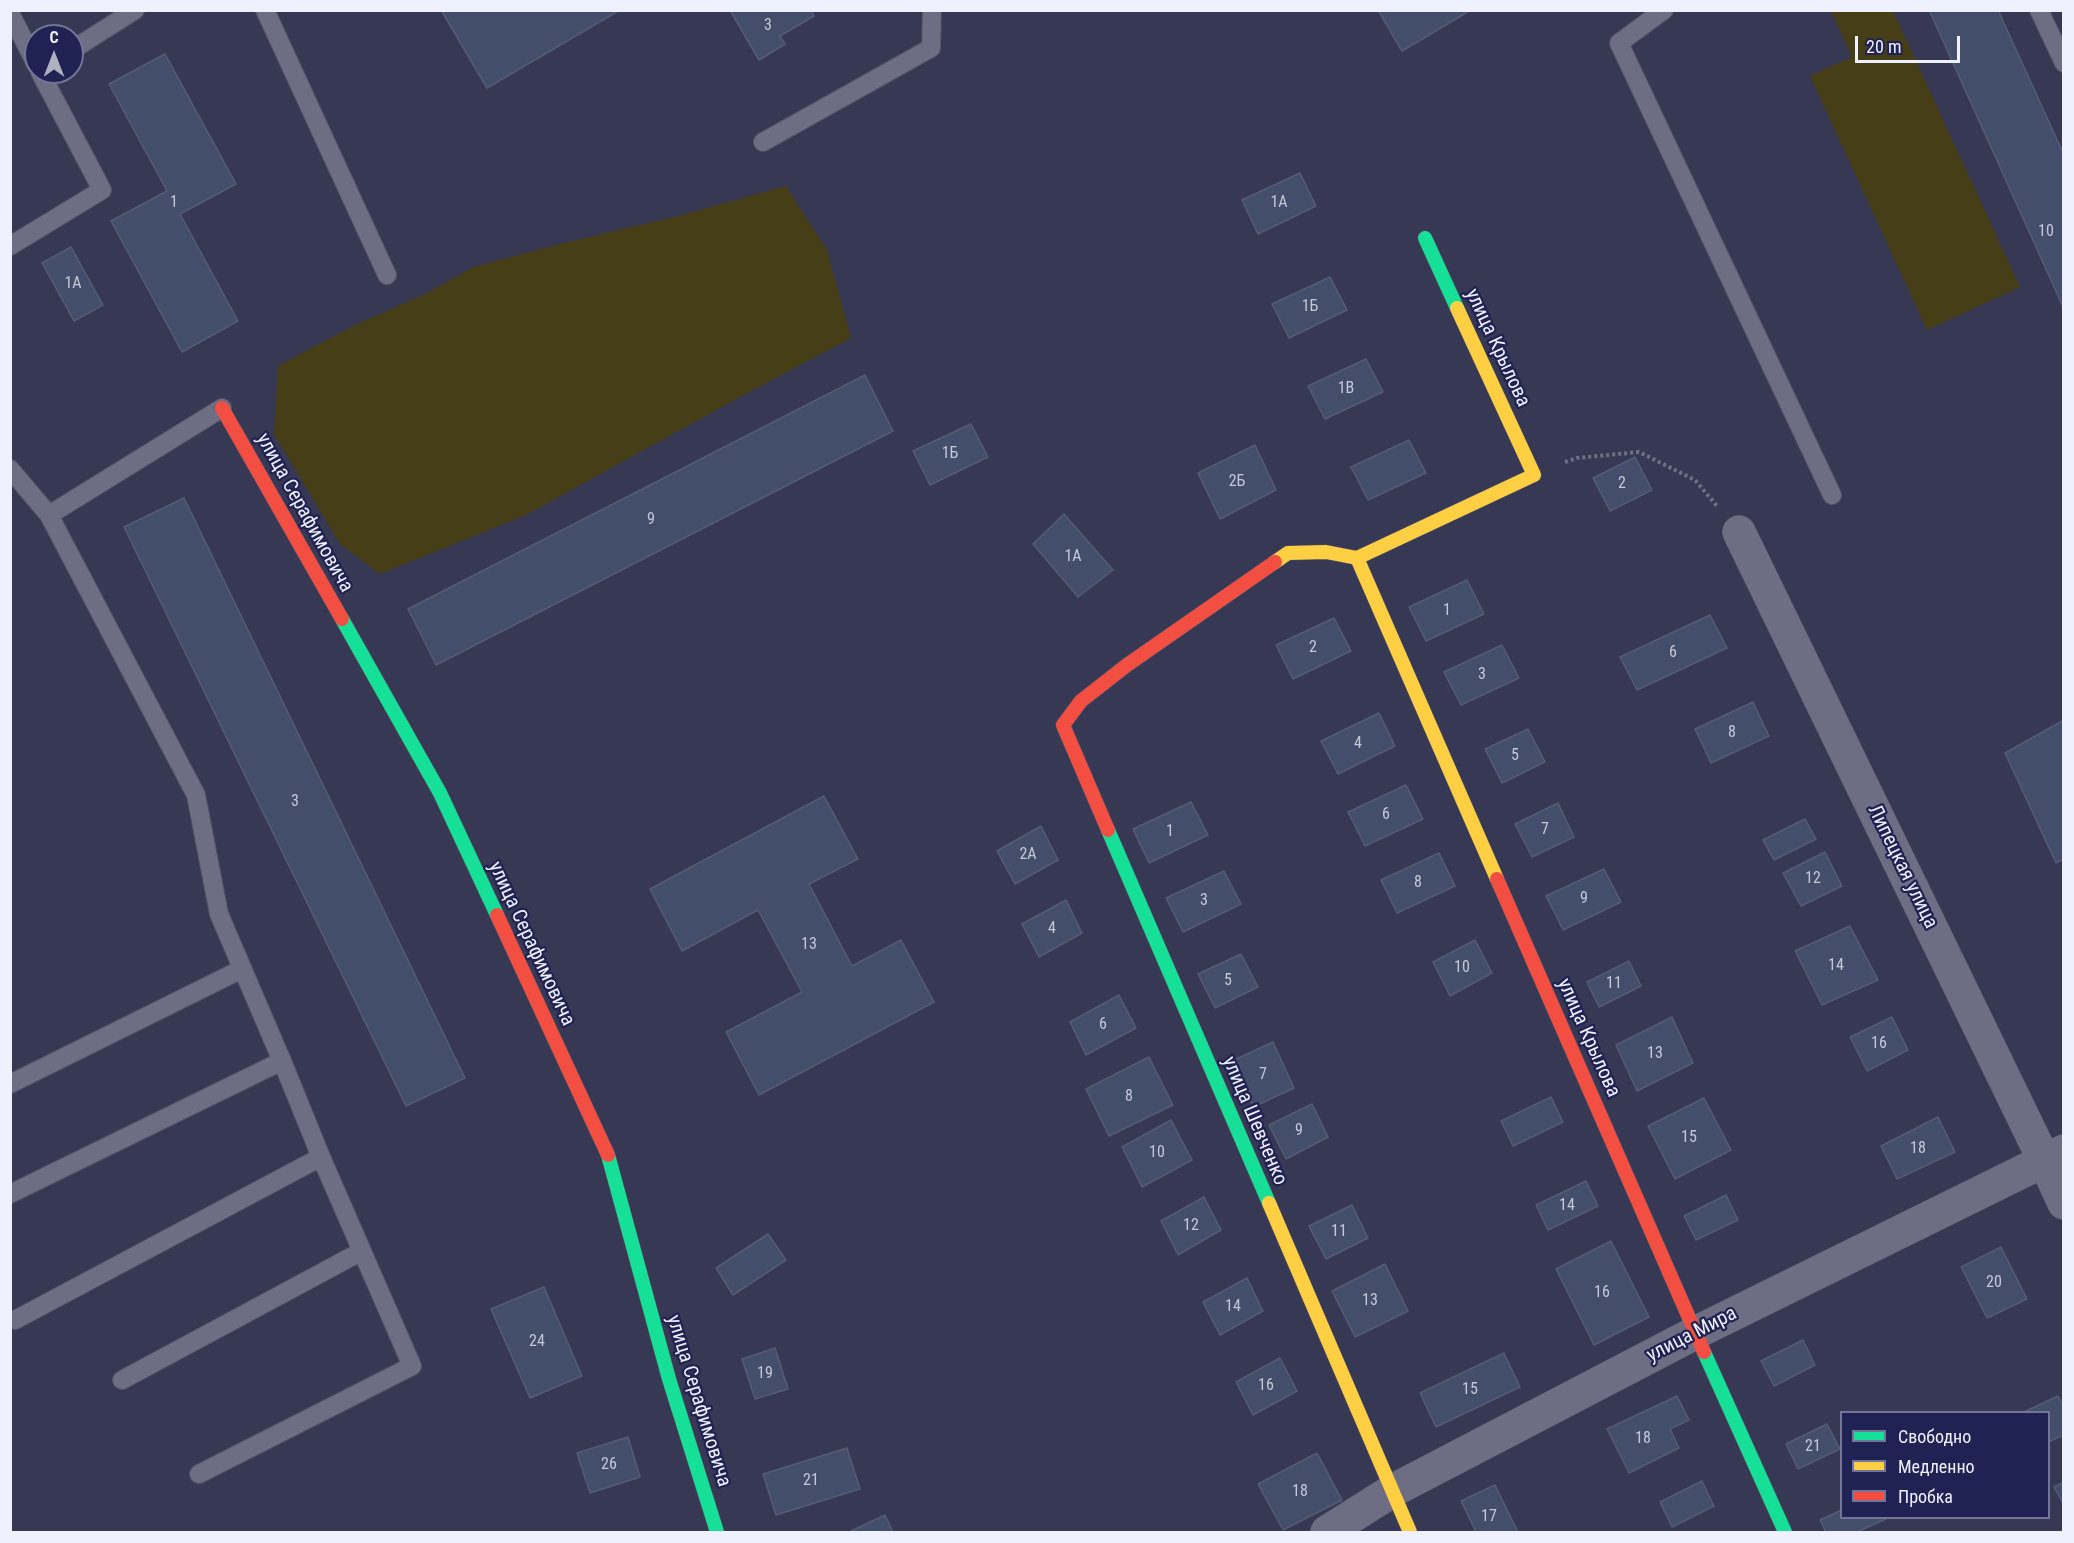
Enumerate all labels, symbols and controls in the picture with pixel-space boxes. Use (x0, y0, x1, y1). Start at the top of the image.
house number: 3 (764, 16, 772, 36)
north arrow (24, 24, 84, 84)
scale bar (1858, 24, 1963, 62)
text: С (49, 28, 59, 47)
text: 20 m (1866, 36, 1901, 57)
house number: 1 (170, 193, 178, 213)
house number: 1А (1270, 193, 1288, 213)
house number: 10 (2038, 222, 2054, 242)
house number: 1А (64, 274, 82, 294)
street label: улица Крылова (1459, 285, 1535, 411)
house number: 1Б (1302, 297, 1318, 317)
house number: 1В (1338, 379, 1354, 399)
street label: улица Серафимовича (250, 429, 358, 597)
house number: 1Б (942, 444, 958, 464)
house number: 2Б (1229, 472, 1245, 492)
house number: 2 (1618, 474, 1626, 494)
house number: 9 (647, 510, 655, 530)
house number: 1А (1064, 547, 1082, 567)
house number: 1 (1443, 601, 1451, 621)
house number: 2 (1309, 638, 1317, 658)
house number: 6 (1669, 643, 1677, 663)
house number: 3 (1478, 665, 1486, 685)
house number: 8 (1728, 723, 1736, 743)
house number: 4 (1354, 734, 1362, 754)
house number: 5 (1511, 746, 1519, 766)
house number: 3 (291, 792, 299, 812)
street label: Липецкая улица (1862, 801, 1942, 933)
house number: 6 (1382, 805, 1390, 825)
house number: 7 (1541, 820, 1549, 840)
house number: 1 (1166, 822, 1174, 842)
house number: 2А (1019, 845, 1037, 865)
street label: улица Серафимовича (482, 858, 580, 1030)
house number: 12 (1805, 869, 1821, 889)
house number: 8 (1414, 873, 1422, 893)
house number: 9 (1580, 889, 1588, 909)
house number: 3 (1200, 891, 1208, 911)
house number: 4 (1048, 919, 1056, 939)
house number: 13 (801, 935, 817, 955)
house number: 14 (1828, 956, 1844, 976)
house number: 10 (1454, 958, 1470, 978)
house number: 5 (1224, 971, 1232, 991)
house number: 11 (1606, 974, 1622, 994)
street label: улица Крылова (1551, 975, 1625, 1101)
house number: 6 (1099, 1015, 1107, 1035)
house number: 16 (1871, 1034, 1887, 1054)
house number: 13 (1647, 1044, 1663, 1064)
street label: улица Шевченко (1216, 1053, 1292, 1189)
house number: 7 (1259, 1065, 1267, 1085)
house number: 8 (1125, 1087, 1133, 1107)
house number: 9 (1295, 1121, 1303, 1141)
house number: 15 (1681, 1128, 1697, 1148)
house number: 18 (1910, 1139, 1926, 1159)
house number: 10 (1149, 1143, 1165, 1163)
house number: 14 (1559, 1196, 1575, 1216)
house number: 12 (1183, 1216, 1199, 1236)
house number: 11 (1331, 1222, 1347, 1242)
house number: 20 (1986, 1273, 2002, 1293)
house number: 16 (1594, 1283, 1610, 1303)
house number: 13 (1362, 1291, 1378, 1311)
house number: 14 (1225, 1297, 1241, 1317)
street label: улица Мира (1643, 1302, 1741, 1368)
street label: улица Серафимовича (660, 1312, 736, 1490)
house number: 24 (529, 1332, 545, 1352)
house number: 19 (757, 1364, 773, 1384)
house number: 16 (1258, 1376, 1274, 1396)
house number: 15 (1462, 1380, 1478, 1400)
legend (1840, 1411, 2050, 1519)
text: Свободно (1898, 1426, 1971, 1447)
house number: 18 (1635, 1429, 1651, 1449)
house number: 21 (1805, 1437, 1821, 1457)
house number: 26 (601, 1455, 617, 1475)
text: Медленно (1898, 1456, 1975, 1477)
house number: 21 (803, 1471, 819, 1491)
house number: 18 (1292, 1482, 1308, 1502)
text: Пробка (1898, 1486, 1953, 1507)
house number: 17 (1481, 1507, 1497, 1527)

